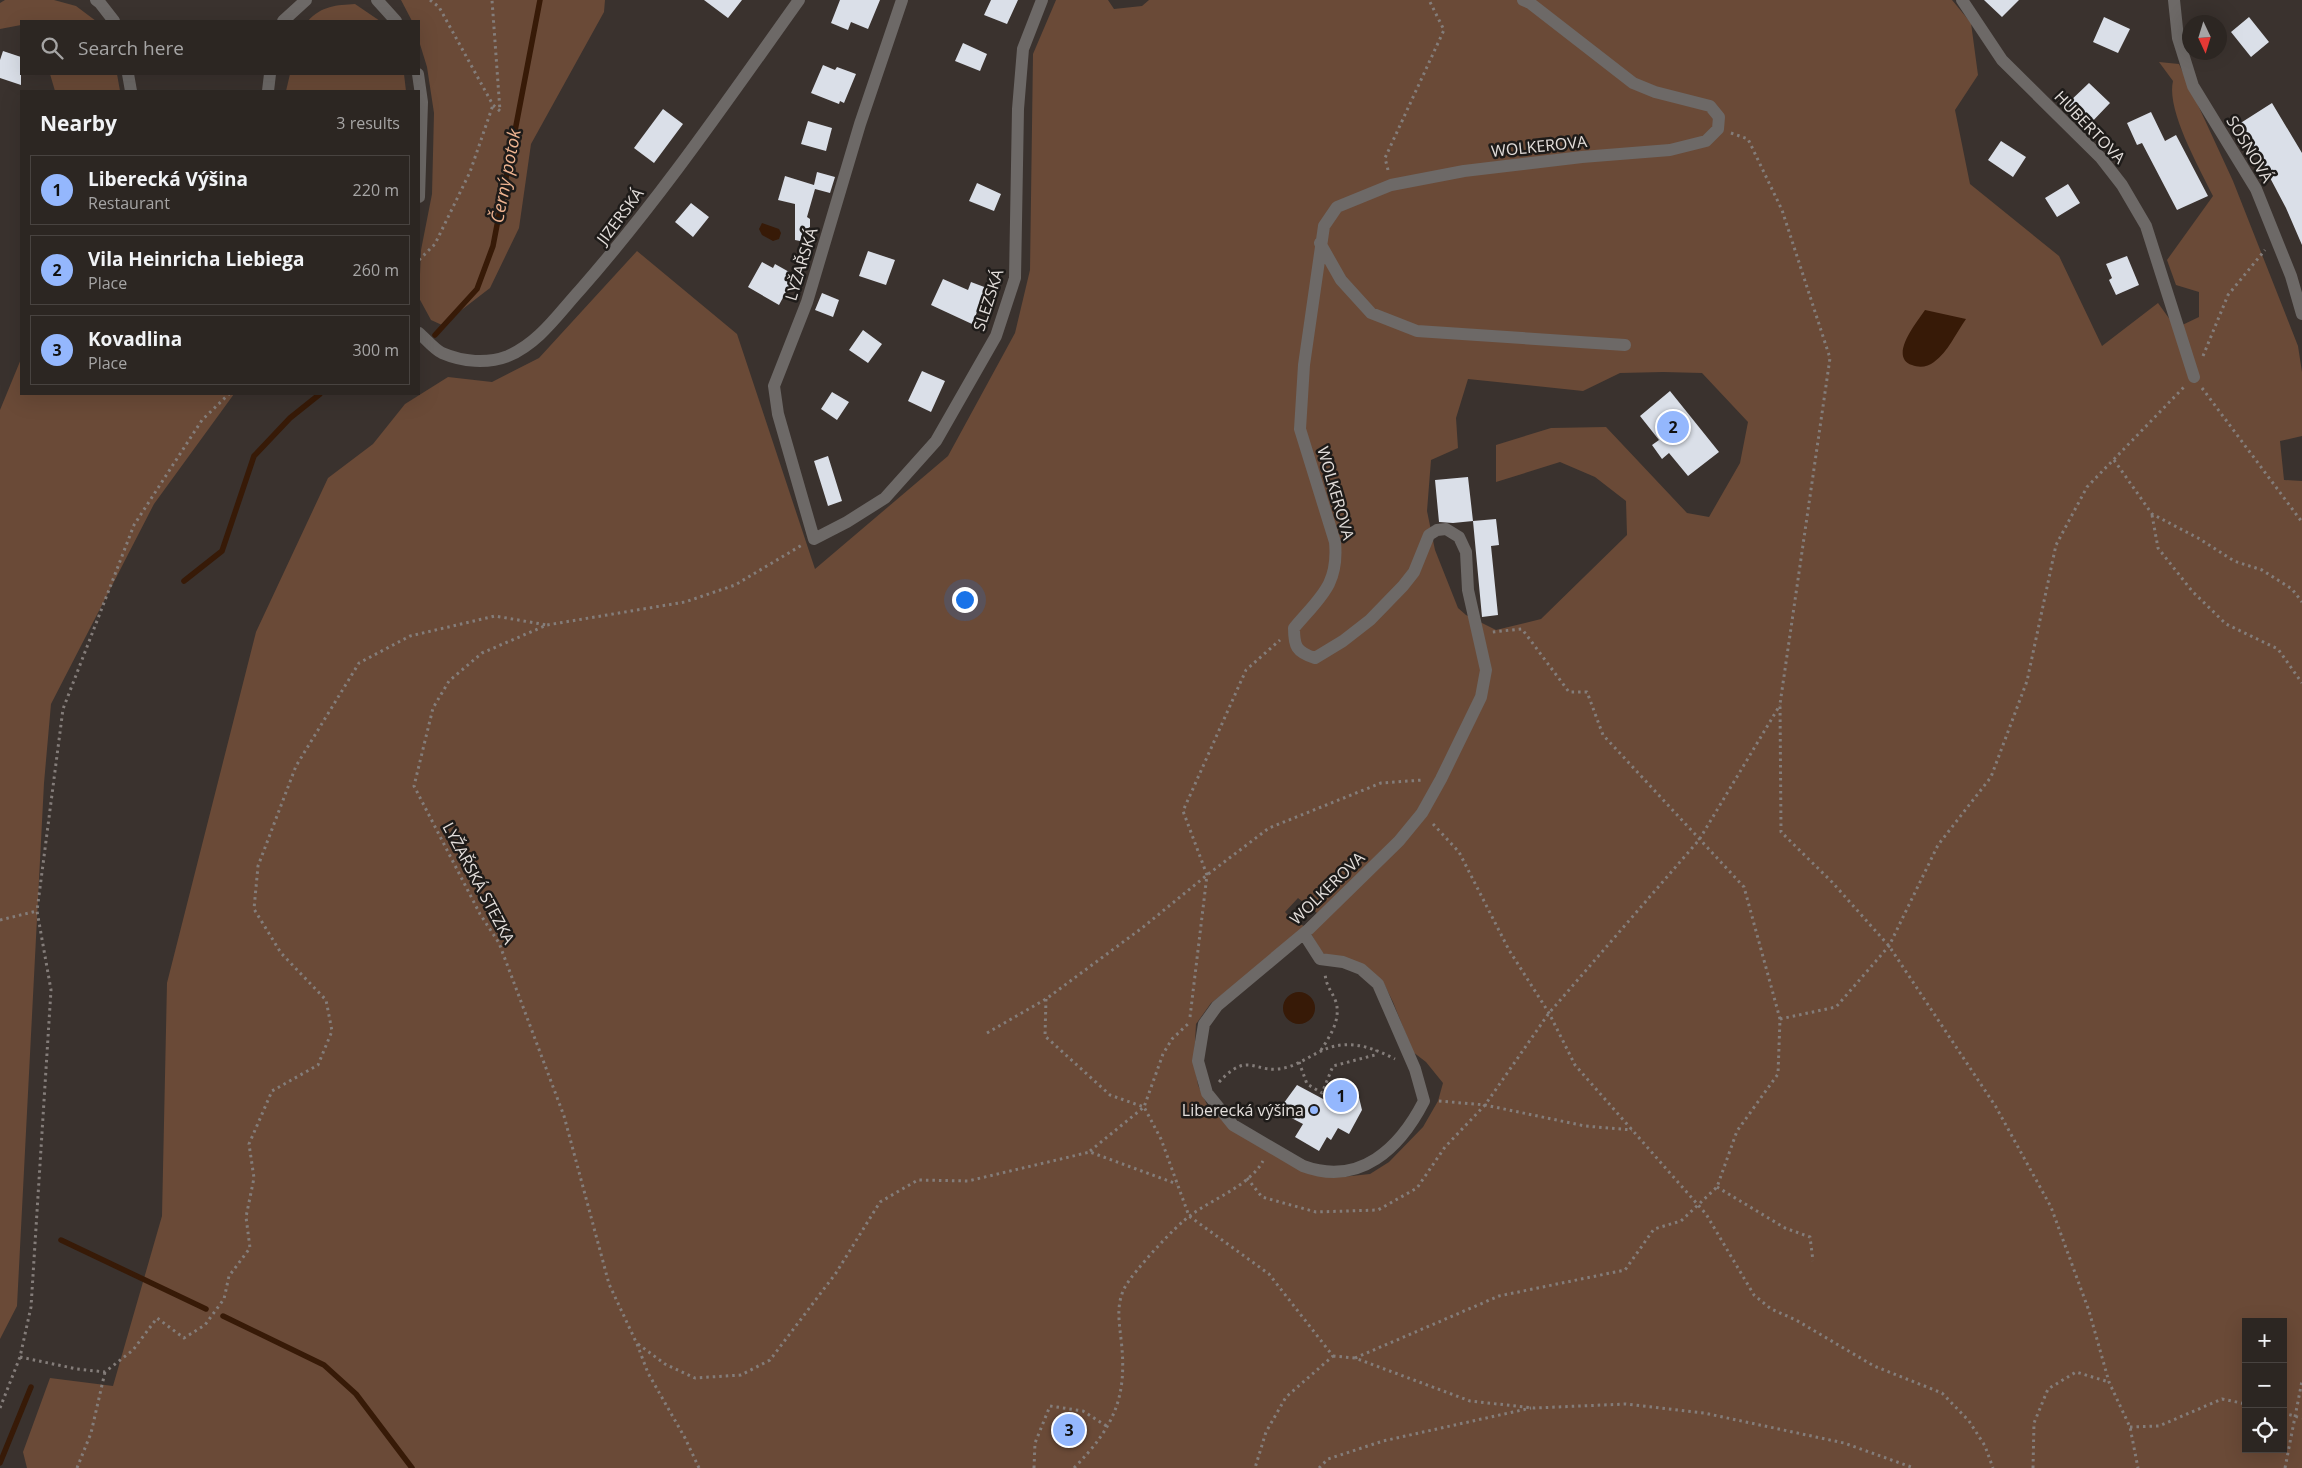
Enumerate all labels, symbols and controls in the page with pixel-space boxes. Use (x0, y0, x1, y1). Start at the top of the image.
north arrow (2182, 15, 2227, 60)
search box (20, 20, 420, 75)
icon: search (38, 34, 66, 62)
text: Search here (78, 35, 184, 61)
street label: HUBERTOVA (2050, 86, 2131, 169)
text: Nearby (40, 109, 117, 137)
text: 3 results (336, 112, 400, 134)
street label: SOSNOVÁ (2221, 112, 2279, 187)
water label: Černý potok (484, 126, 526, 225)
street label: WOLKEROVA (1490, 130, 1589, 162)
text: Liberecká Výšina (88, 166, 248, 192)
text: 1 (52, 179, 62, 201)
text: 220 m (353, 179, 399, 201)
street label: JIZERSKÁ (590, 183, 649, 250)
text: Restaurant (88, 192, 170, 214)
street label: LYŽAŘSKÁ (779, 224, 823, 303)
text: Vila Heinricha Liebiega (88, 246, 305, 272)
text: 2 (52, 259, 62, 281)
text: 260 m (353, 259, 399, 281)
street label: SLEZSKÁ (968, 265, 1009, 334)
text: Place (88, 272, 127, 294)
text: Kovadlina (88, 326, 182, 352)
text: 3 (52, 339, 62, 361)
text: 300 m (353, 339, 399, 361)
text: Place (88, 352, 127, 374)
pin: 2 (1657, 408, 1689, 446)
street label: WOLKEROVA (1312, 444, 1360, 543)
your location (952, 587, 978, 613)
street label: LYŽAŘSKÁ STEZKA (438, 818, 521, 948)
street label: WOLKEROVA (1285, 846, 1370, 929)
pin: 1 (1325, 1077, 1357, 1115)
place label: Liberecká výšina (1182, 1099, 1304, 1121)
marker: Liberecká výšina (1308, 1104, 1320, 1116)
map controls (2242, 1318, 2287, 1453)
button: + (2242, 1318, 2287, 1363)
button: − (2242, 1363, 2287, 1408)
button: locate (2242, 1408, 2287, 1453)
pin: 3 (1053, 1411, 1085, 1449)

